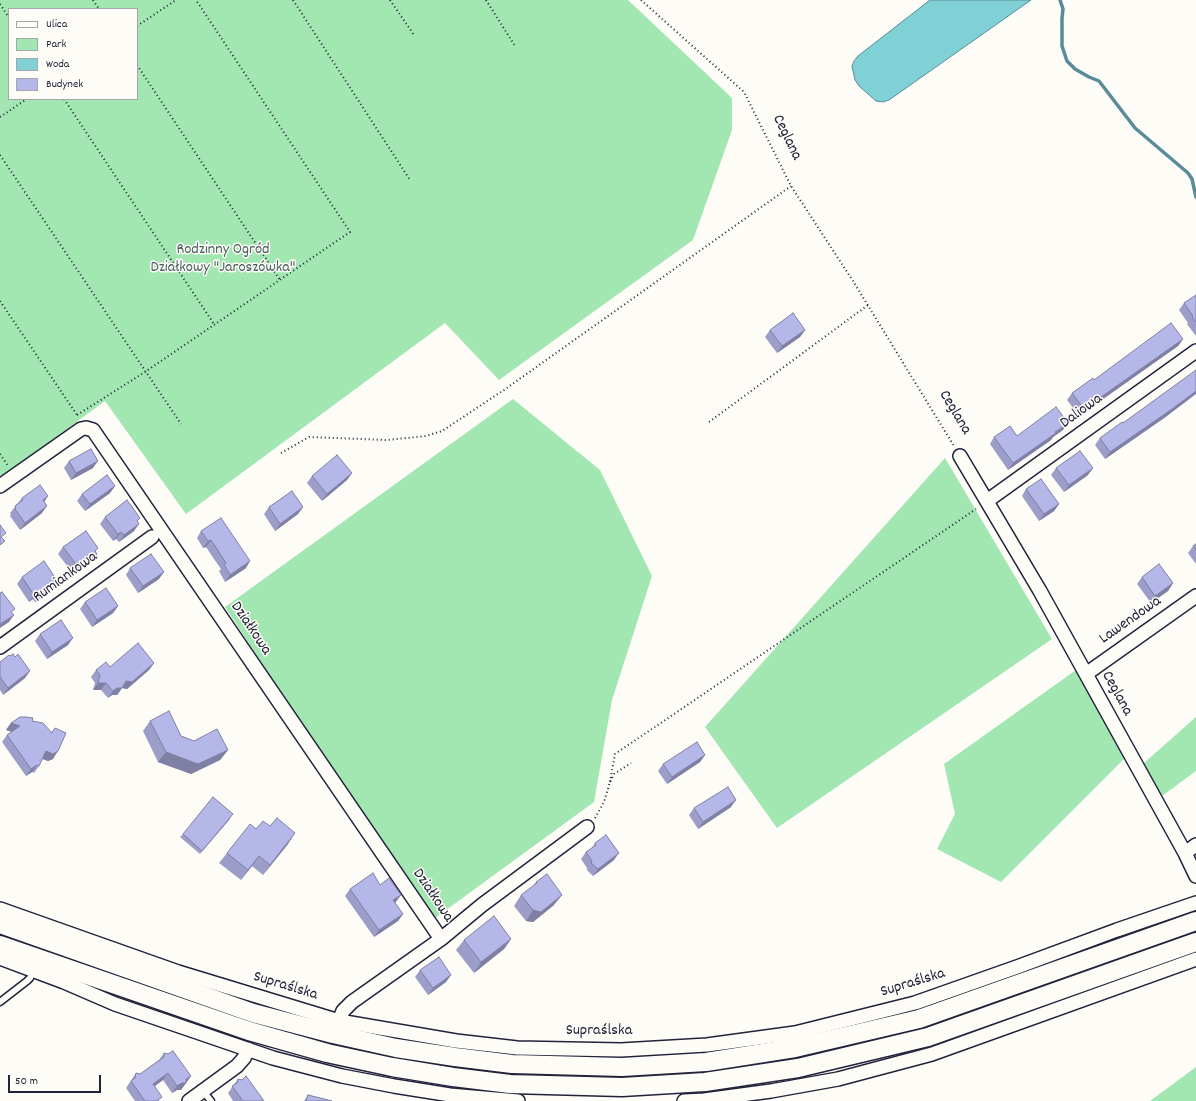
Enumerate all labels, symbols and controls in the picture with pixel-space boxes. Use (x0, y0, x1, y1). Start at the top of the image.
legend (8, 8, 138, 100)
text: Ulica (46, 16, 67, 33)
text: Park (46, 36, 66, 53)
text: Woda (46, 56, 69, 73)
text: Budynek (46, 76, 83, 93)
street label: Ceglana (767, 112, 805, 164)
park label: Rodzinny Ogród Działkowy "Jaroszówka" (150, 241, 296, 279)
street label: Ceglana (933, 387, 975, 439)
street label: Daliowa (1057, 390, 1107, 434)
street label: Rumiankowa (30, 548, 102, 608)
street label: Lawendowa (1096, 593, 1166, 649)
street label: Działkowa (225, 599, 275, 659)
street label: Ceglana (1096, 668, 1136, 720)
street label: Działkowa (407, 866, 457, 926)
street label: Supraślska (878, 965, 948, 1003)
street label: Supraślska (250, 968, 320, 1006)
street label: Supraślska (566, 1022, 632, 1042)
scale bar (10, 1067, 103, 1093)
text: 50 m (15, 1073, 38, 1090)

